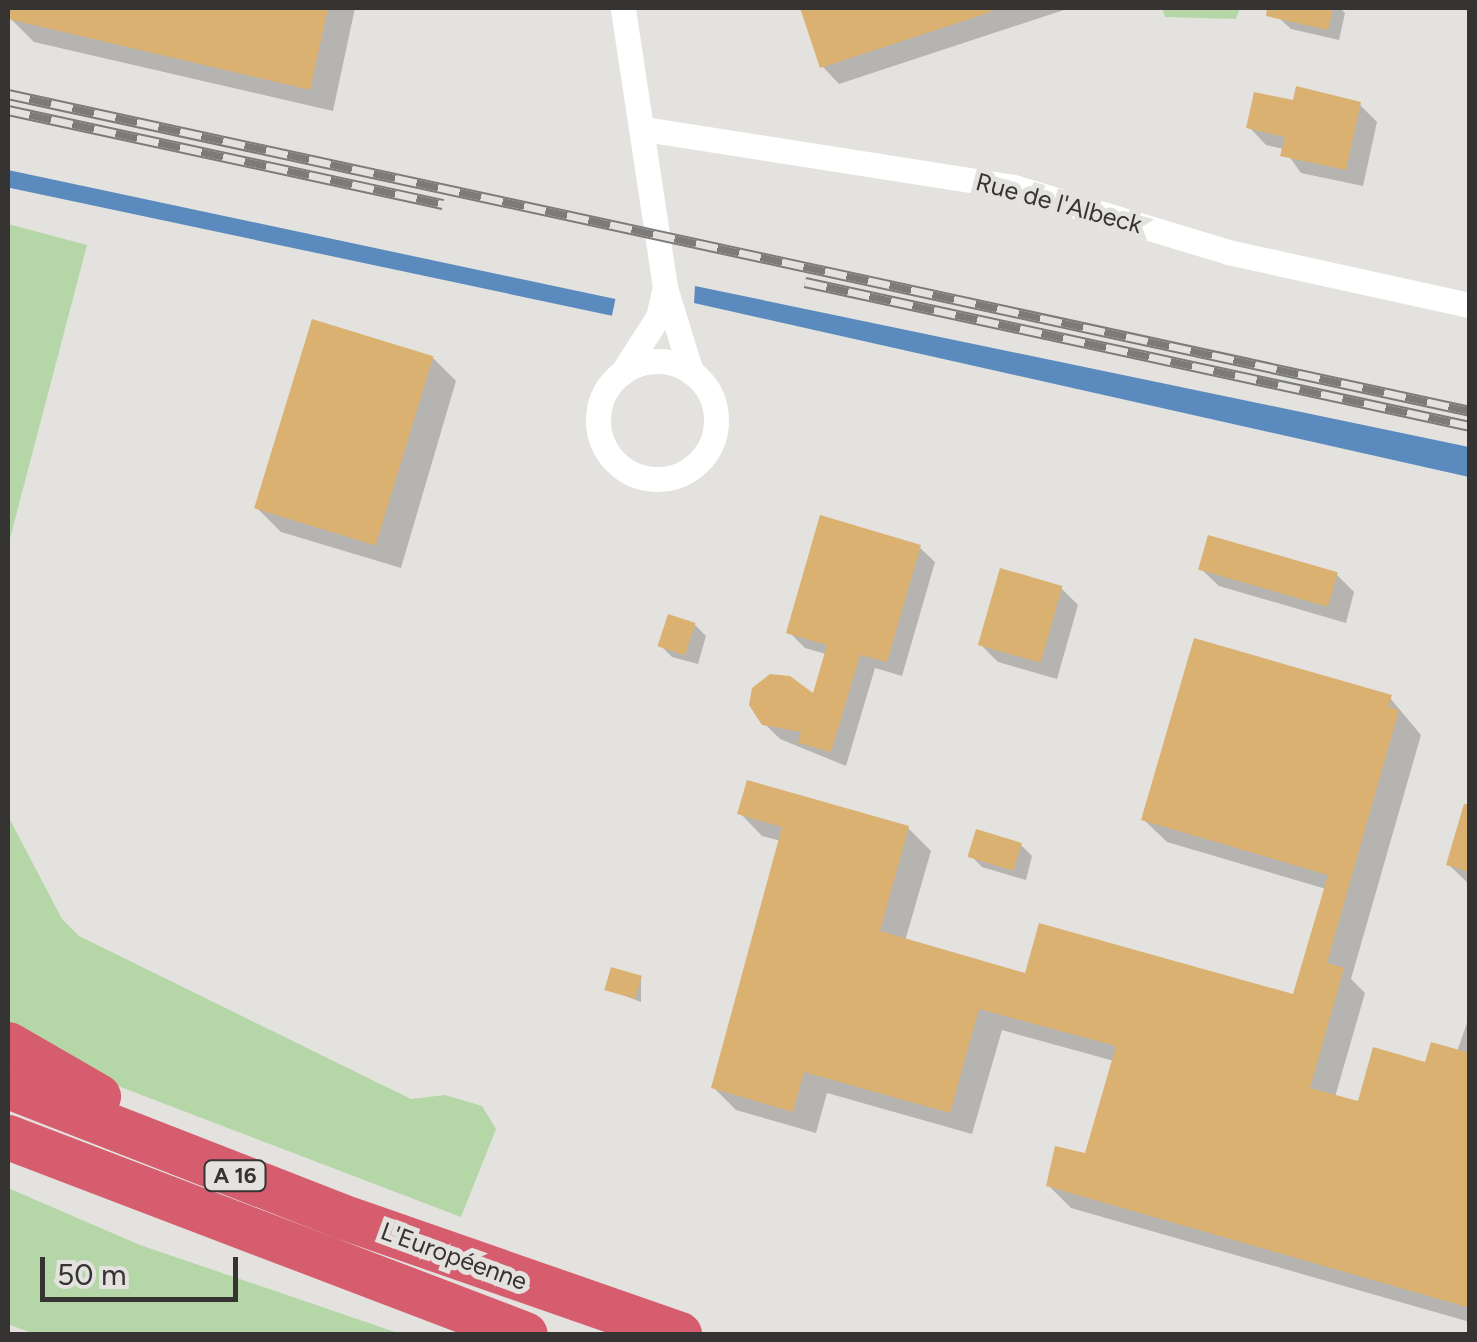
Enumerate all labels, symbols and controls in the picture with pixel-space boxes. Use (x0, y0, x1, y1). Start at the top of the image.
street label: Rue de l'Albeck (973, 166, 1145, 240)
road number: A 16 (202, 1159, 268, 1193)
street label: L'Européenne (377, 1216, 531, 1296)
scale bar (45, 1237, 242, 1299)
text: 50 m (57, 1256, 126, 1293)

